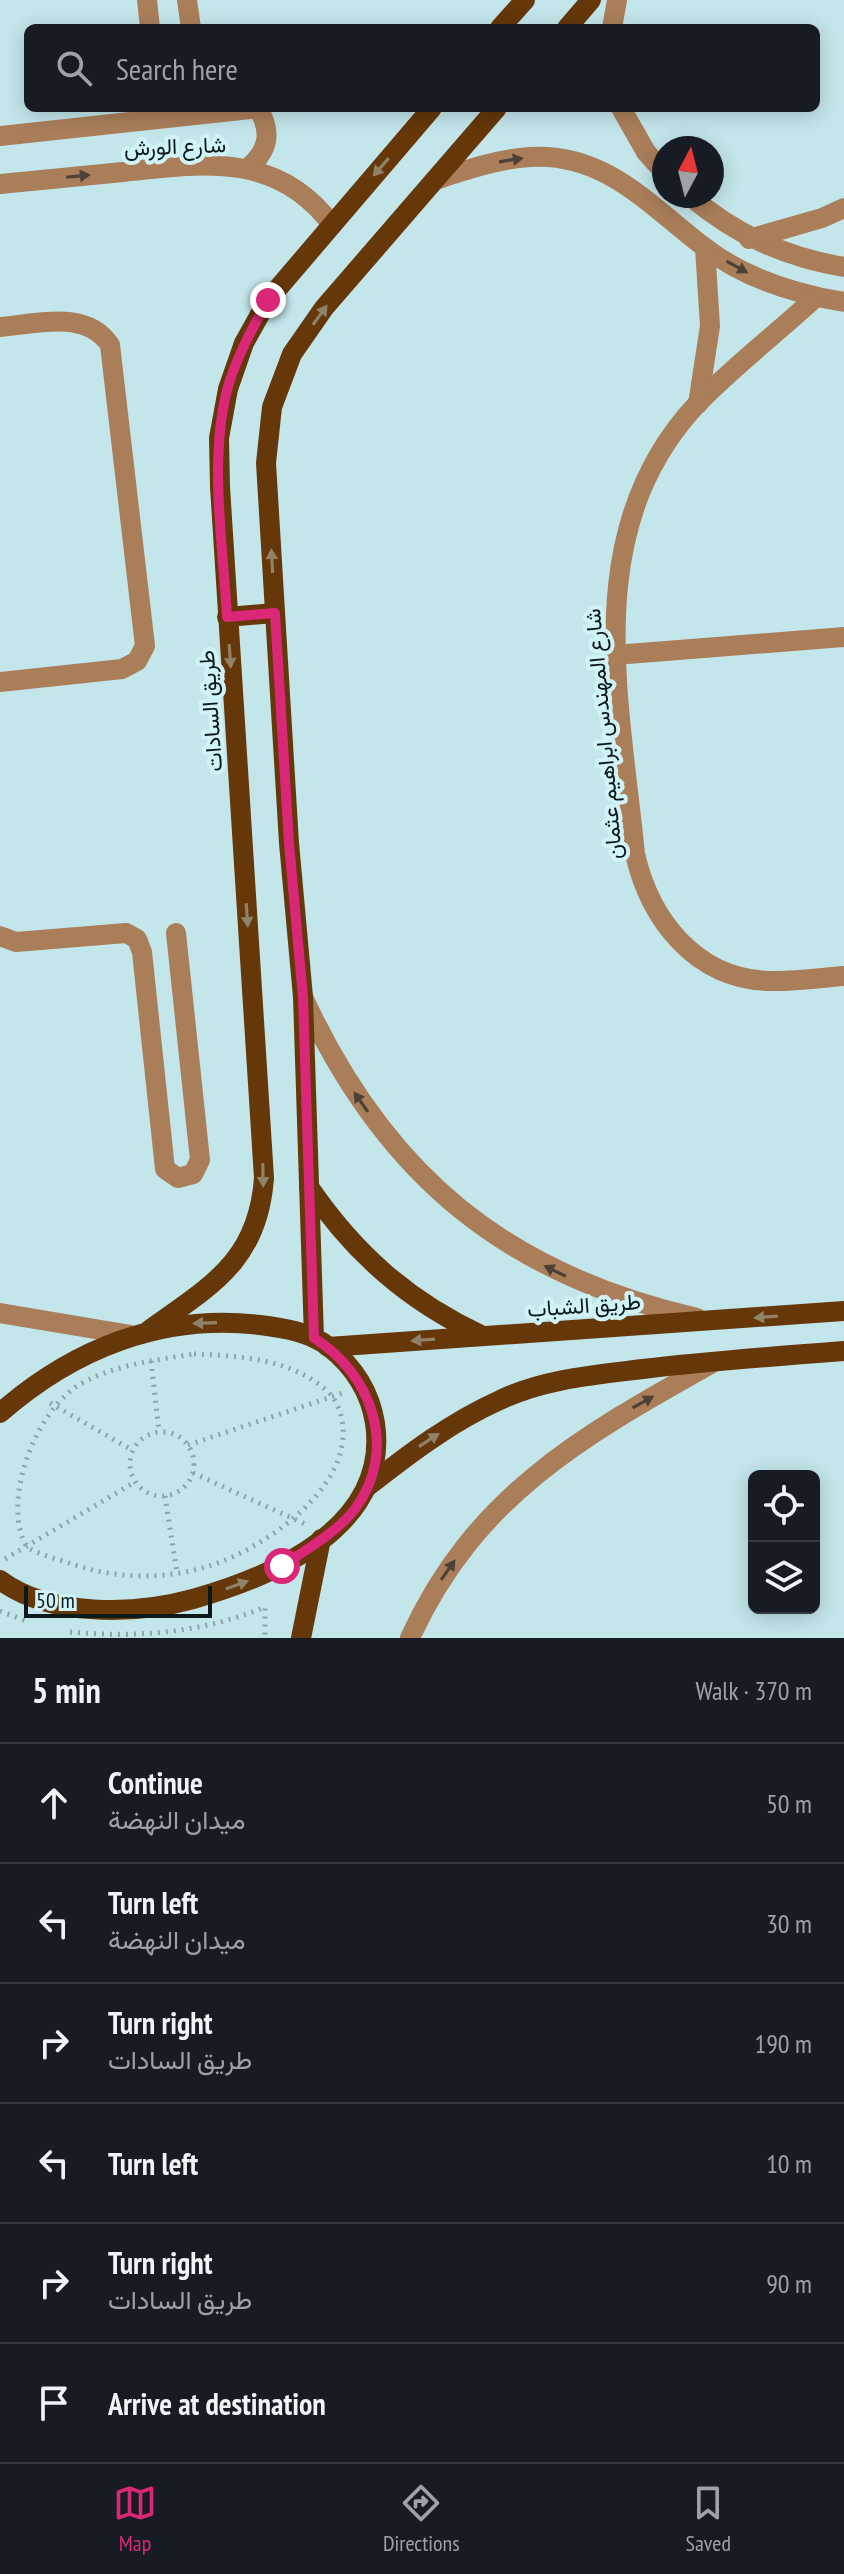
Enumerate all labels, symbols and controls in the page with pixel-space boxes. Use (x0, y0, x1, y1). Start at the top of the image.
search box (24, 24, 820, 112)
icon: search (52, 46, 96, 90)
text: Search here (116, 49, 238, 88)
street label: شارع الورش (124, 130, 226, 163)
north arrow (652, 136, 724, 208)
one-way arrow (499, 153, 524, 166)
one-way arrow (373, 157, 390, 177)
one-way arrow (65, 170, 90, 183)
one-way arrow (726, 259, 748, 273)
route end (250, 282, 286, 318)
one-way arrow (312, 304, 327, 325)
one-way arrow (265, 548, 278, 573)
street label: شارع المهندس ابراهيم عثمان (578, 607, 629, 861)
one-way arrow (224, 644, 237, 669)
street label: طريق السادات (192, 649, 228, 773)
one-way arrow (241, 903, 254, 928)
one-way arrow (354, 1092, 369, 1113)
one-way arrow (257, 1163, 270, 1188)
one-way arrow (543, 1264, 567, 1278)
street label: طريق الشباب (526, 1287, 642, 1323)
one-way arrow (753, 1311, 778, 1324)
one-way arrow (192, 1316, 217, 1329)
one-way arrow (410, 1334, 435, 1347)
one-way arrow (632, 1395, 654, 1409)
one-way arrow (418, 1433, 440, 1448)
map controls (748, 1470, 820, 1614)
button: locate (748, 1470, 820, 1542)
button: layers (748, 1542, 820, 1614)
route start (264, 1548, 300, 1584)
one-way arrow (440, 1559, 455, 1580)
one-way arrow (225, 1578, 249, 1591)
scale bar (24, 1582, 212, 1618)
text: 50 m (36, 1586, 75, 1614)
text: 5 min (32, 1668, 101, 1712)
text: Walk · 370 m (695, 1674, 812, 1707)
text: Continue (108, 1763, 203, 1802)
icon: ahead (32, 1781, 76, 1825)
text: 50 m (766, 1787, 812, 1820)
text: ميدان النهضة (108, 1803, 245, 1836)
text: Turn left (108, 1883, 198, 1922)
icon: left (32, 1901, 76, 1945)
text: 30 m (766, 1907, 812, 1940)
text: ميدان النهضة (108, 1923, 245, 1956)
text: Turn right (108, 2003, 212, 2042)
icon: right (32, 2021, 76, 2065)
text: 190 m (754, 2027, 812, 2060)
text: طريق السادات (108, 2043, 252, 2076)
icon: left (32, 2141, 76, 2185)
text: Turn left (108, 2144, 198, 2183)
text: 10 m (766, 2147, 812, 2180)
text: Turn right (108, 2243, 212, 2282)
icon: right (32, 2261, 76, 2305)
text: 90 m (766, 2267, 812, 2300)
text: طريق السادات (108, 2283, 252, 2316)
icon: arrive (32, 2381, 76, 2425)
text: Arrive at destination (108, 2384, 326, 2423)
tab: Map (113, 2481, 157, 2557)
tab: Directions (383, 2481, 460, 2557)
tab: Saved (686, 2481, 731, 2557)

